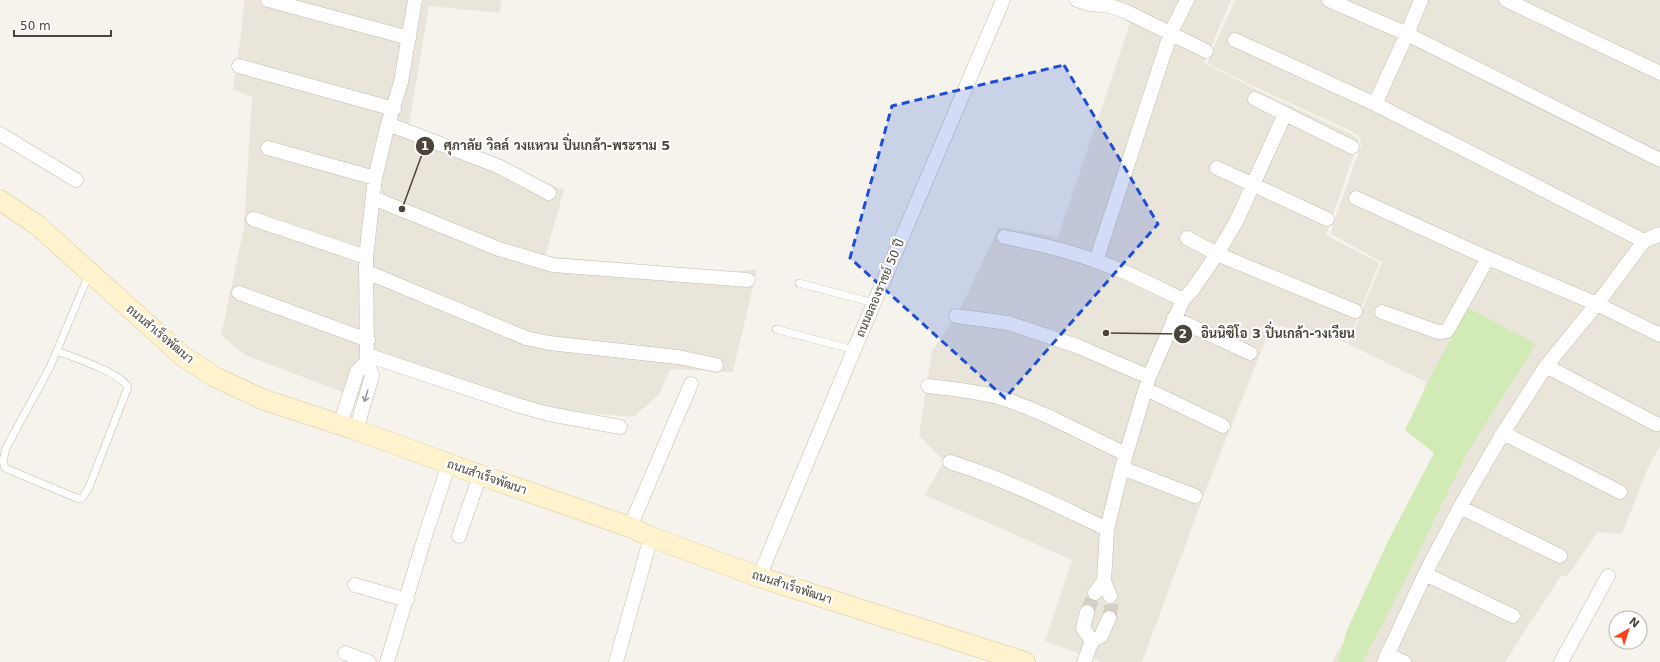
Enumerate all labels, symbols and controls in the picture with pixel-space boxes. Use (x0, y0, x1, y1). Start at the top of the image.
scale bar (14, 12, 111, 38)
text: 50 m (20, 19, 51, 33)
callout: ศุภาลัย วิลล์ วงแหวน ปิ่นเกล้า-พระราม 5 (415, 133, 678, 158)
text: ศุภาลัย วิลล์ วงแหวน ปิ่นเกล้า-พระราม 5 (444, 133, 670, 156)
text: 1 (421, 139, 429, 153)
street label: ถนนฉลองราชย์ 50 ปี (852, 237, 907, 339)
street label: ถนนสำเร็จพัฒนา (124, 300, 198, 366)
callout: อินนิซิโอ 3 ปิ่นเกล้า-วงเวียน (1173, 321, 1363, 346)
text: อินนิซิโอ 3 ปิ่นเกล้า-วงเวียน (1201, 321, 1355, 341)
text: 2 (1179, 327, 1187, 341)
one-way arrow (362, 389, 369, 402)
street label: ถนนสำเร็จพัฒนา (445, 455, 529, 497)
street label: ถนนสำเร็จพัฒนา (750, 566, 834, 607)
north arrow (1608, 610, 1648, 650)
text: N (1626, 615, 1642, 631)

